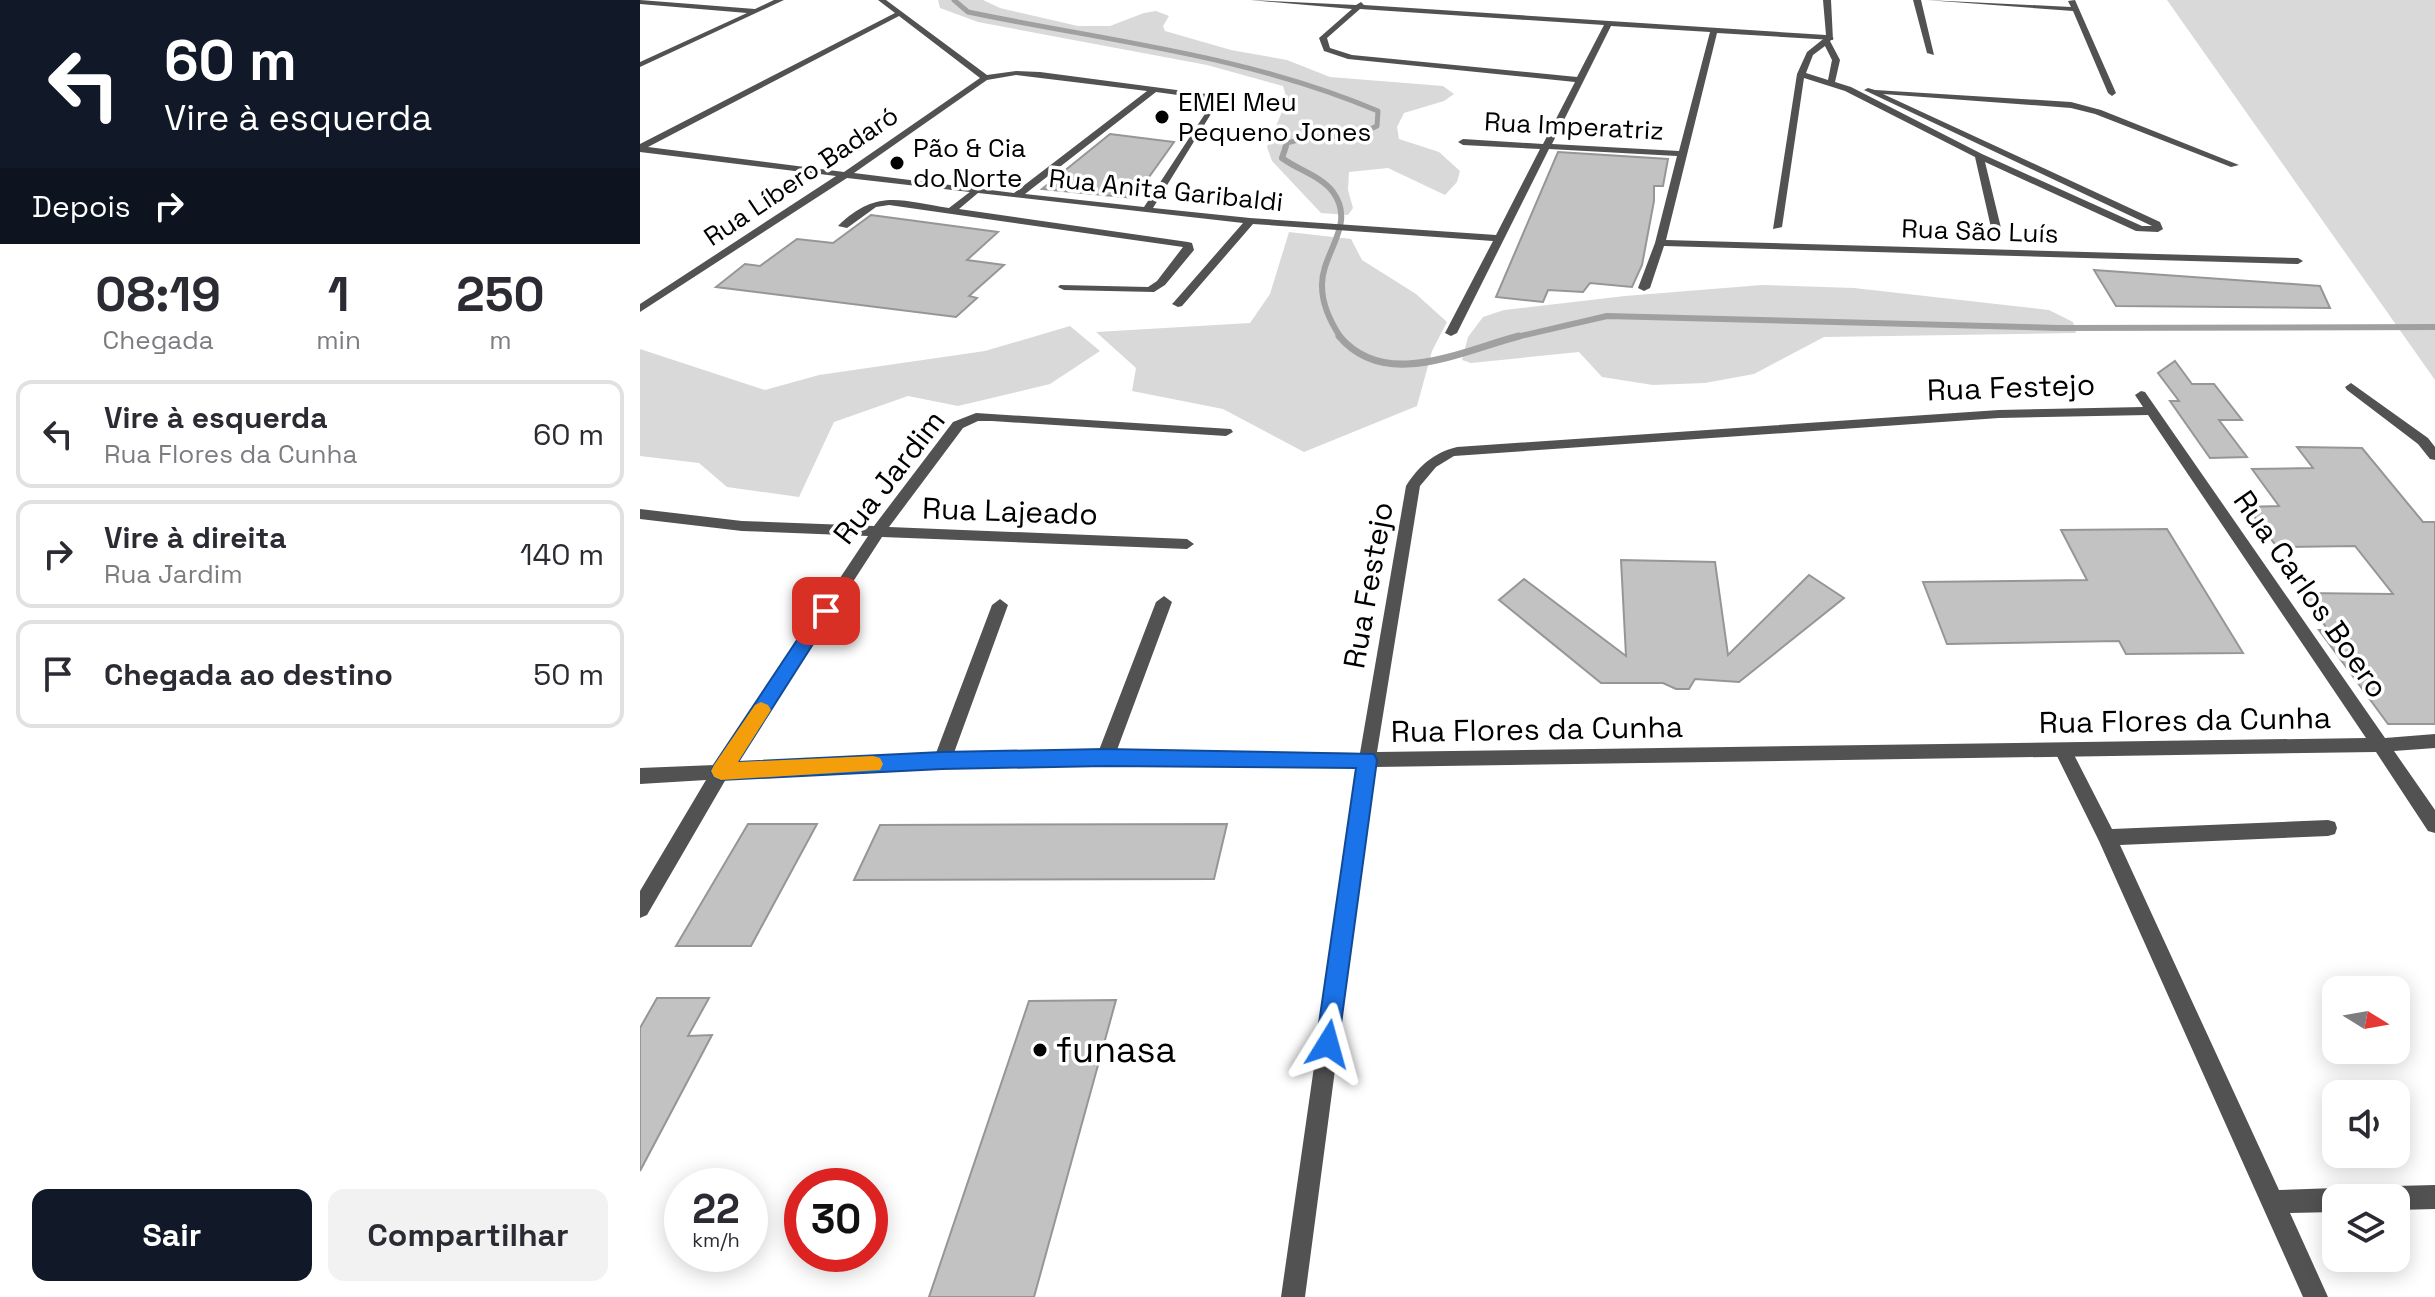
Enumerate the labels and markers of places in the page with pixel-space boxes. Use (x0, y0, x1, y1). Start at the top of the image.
place label: EMEI Meu Pequeno Jones (1178, 85, 1371, 149)
marker: EMEI Meu Pequeno Jones (1153, 108, 1171, 126)
place label: Pão & Cia do Norte (913, 131, 1026, 195)
marker: Pão & Cia do Norte (888, 154, 906, 172)
pin (792, 577, 860, 645)
place label: funasa (1056, 1027, 1176, 1073)
marker: funasa (1031, 1041, 1049, 1059)

